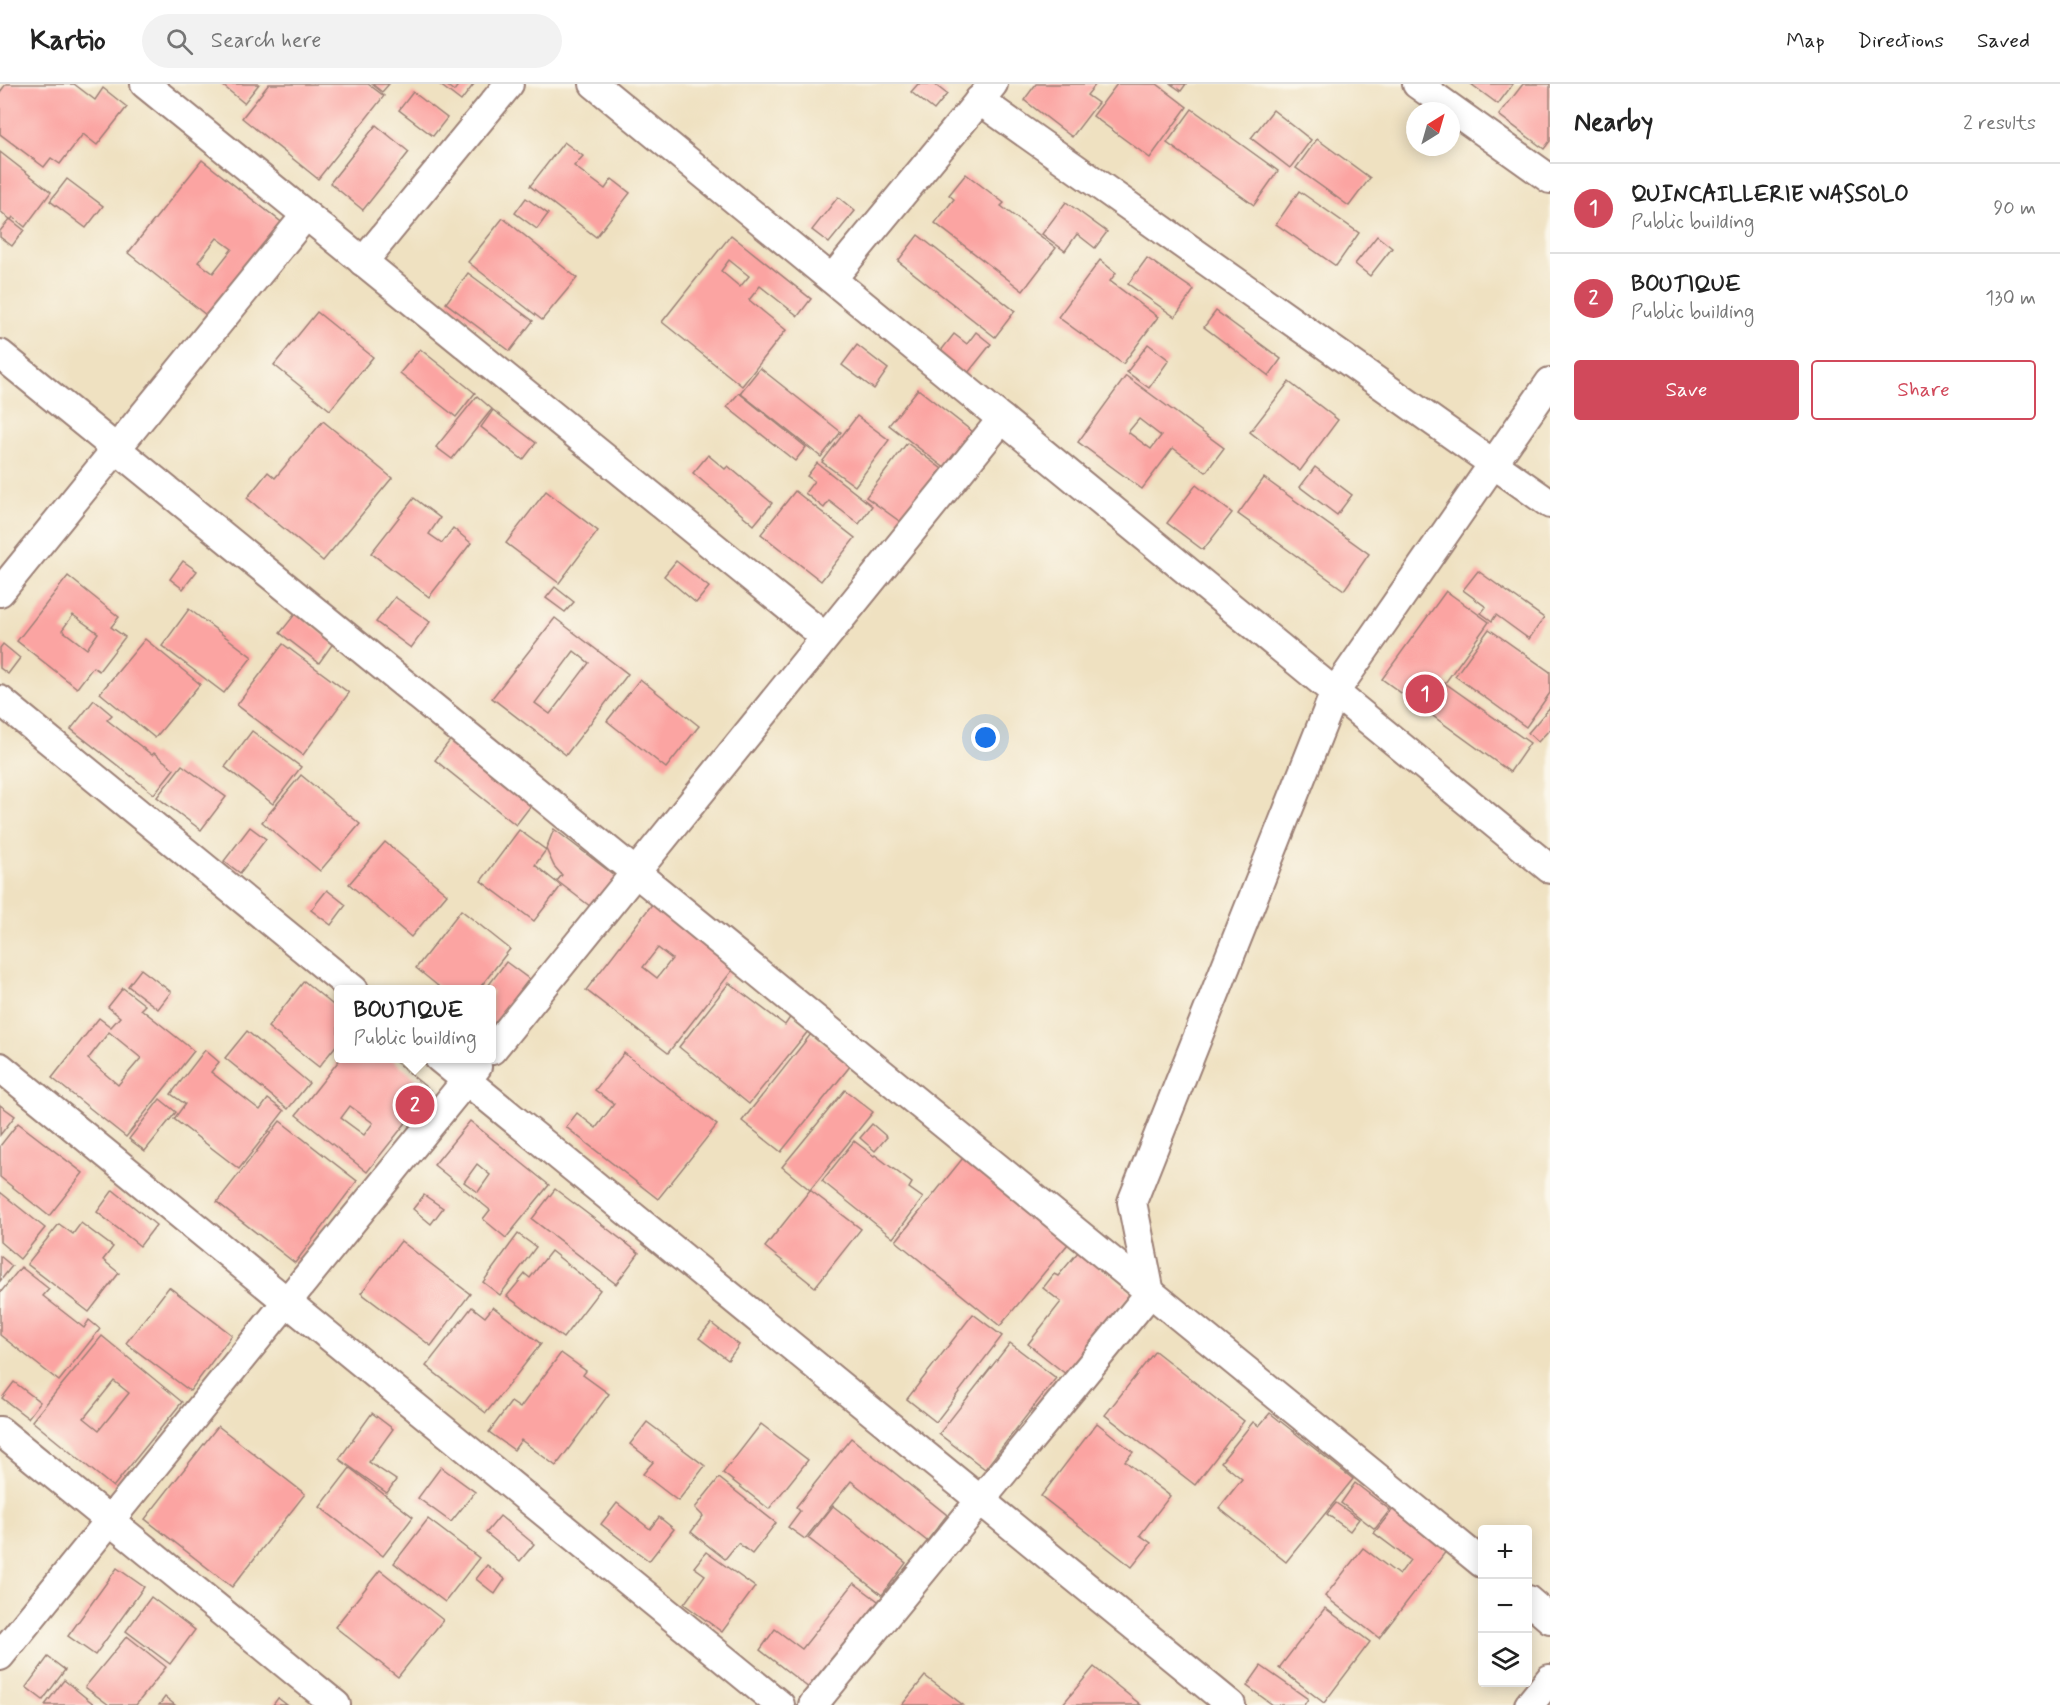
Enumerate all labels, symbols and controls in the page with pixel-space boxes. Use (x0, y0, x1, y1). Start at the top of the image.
search box (142, 14, 562, 68)
text: Kartio (30, 23, 106, 60)
icon: search (163, 25, 196, 58)
text: Search here (211, 27, 322, 55)
text: Map (1786, 27, 1825, 55)
text: Directions (1858, 27, 1944, 55)
text: Saved (1977, 27, 2030, 55)
north arrow (1406, 102, 1460, 156)
text: Nearby (1574, 106, 1653, 140)
text: 2 results (1963, 110, 2036, 137)
text: QUINCAILLERIE WASSOLO (1631, 181, 1909, 209)
text: 1 (1589, 195, 1598, 222)
text: 90 m (1993, 195, 2036, 222)
text: Public building (1631, 209, 1754, 236)
text: BOUTIQUE (1631, 271, 1741, 299)
text: 2 (1589, 285, 1598, 312)
text: 130 m (1985, 285, 2036, 312)
text: Public building (1631, 299, 1754, 326)
button: Save (1574, 360, 1799, 420)
button: Share (1811, 360, 2036, 420)
pin: 1 (1406, 672, 1444, 716)
your location (971, 723, 1000, 752)
popup (334, 985, 496, 1063)
text: BOUTIQUE (353, 997, 463, 1025)
text: Public building (353, 1025, 477, 1052)
pin: 2 (396, 1082, 434, 1128)
map controls (1478, 1525, 1532, 1687)
button: + (1478, 1525, 1532, 1579)
button: − (1478, 1579, 1532, 1633)
button: layers (1478, 1633, 1532, 1687)

